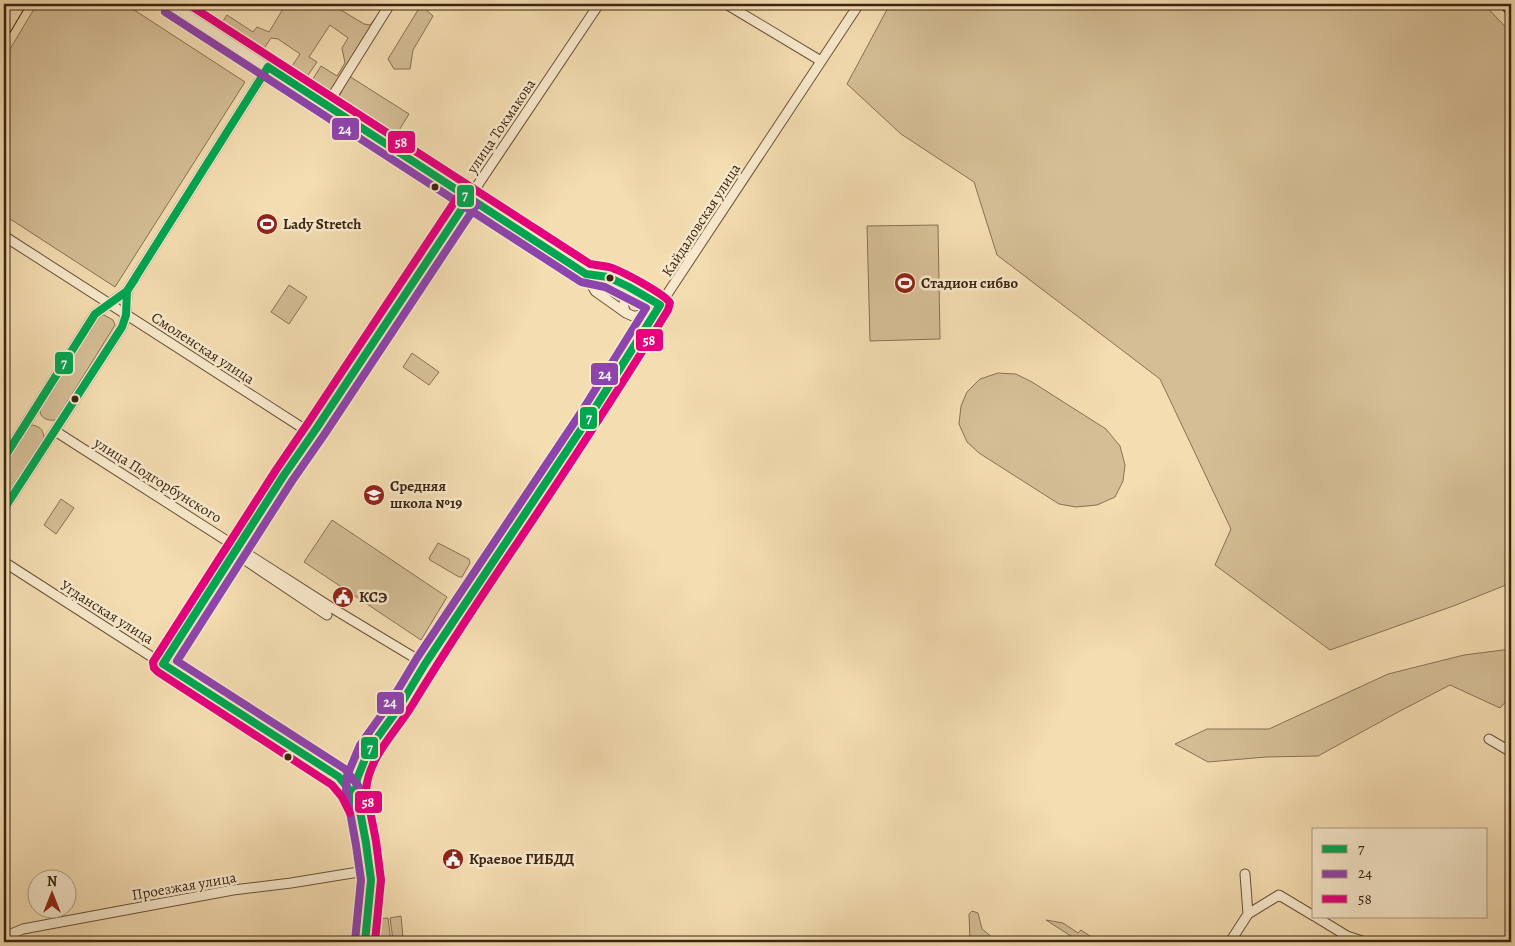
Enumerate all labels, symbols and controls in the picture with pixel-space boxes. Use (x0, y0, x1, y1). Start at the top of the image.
street label: улица Токмакова (461, 75, 540, 178)
line badge: 24 (331, 117, 360, 141)
text: 24 (338, 120, 352, 139)
line badge: 58 (387, 130, 416, 154)
text: 58 (395, 133, 408, 152)
street label: Кайдаловская улица (657, 160, 745, 280)
unlabelled marker (430, 182, 440, 192)
line badge: 7 (456, 184, 475, 208)
text: 7 (462, 186, 468, 205)
sports icon: Lady Stretch (255, 212, 279, 236)
place label: Lady Stretch (283, 214, 361, 234)
sports icon: Стадион сибво (893, 271, 917, 295)
unlabelled marker (605, 273, 615, 283)
place label: Стадион сибво (921, 273, 1019, 293)
street label: Смоленская улица (148, 307, 258, 389)
line badge: 58 (635, 328, 664, 352)
text: 58 (643, 331, 656, 350)
line badge: 7 (54, 351, 74, 375)
text: 7 (61, 354, 67, 373)
line badge: 24 (590, 362, 619, 386)
text: 24 (598, 365, 612, 384)
unlabelled marker (70, 394, 80, 404)
line badge: 7 (579, 406, 598, 430)
text: 7 (586, 409, 592, 428)
street label: улица Подгорбунского (90, 432, 226, 527)
place label: Средняя школа №19 (390, 476, 462, 513)
school or university icon: Средняя школа №19 (362, 483, 386, 507)
street label: Угданская улица (56, 575, 158, 649)
public building icon: КСЭ (331, 585, 355, 609)
place label: КСЭ (359, 587, 387, 607)
line badge: 24 (376, 691, 405, 715)
text: 24 (383, 693, 397, 712)
line badge: 7 (360, 736, 379, 760)
text: 7 (367, 739, 373, 758)
unlabelled marker (283, 752, 293, 762)
line badge: 58 (354, 790, 383, 814)
text: 58 (362, 793, 375, 812)
legend (1312, 828, 1488, 918)
text: 7 (1358, 839, 1365, 859)
public building icon: Краевое ГИБДД (441, 847, 465, 871)
place label: Краевое ГИБДД (469, 849, 574, 869)
text: 24 (1358, 863, 1372, 883)
street label: Проезжая улица (130, 867, 238, 905)
north arrow (28, 868, 78, 918)
text: N (47, 872, 57, 891)
text: 58 (1358, 889, 1372, 909)

